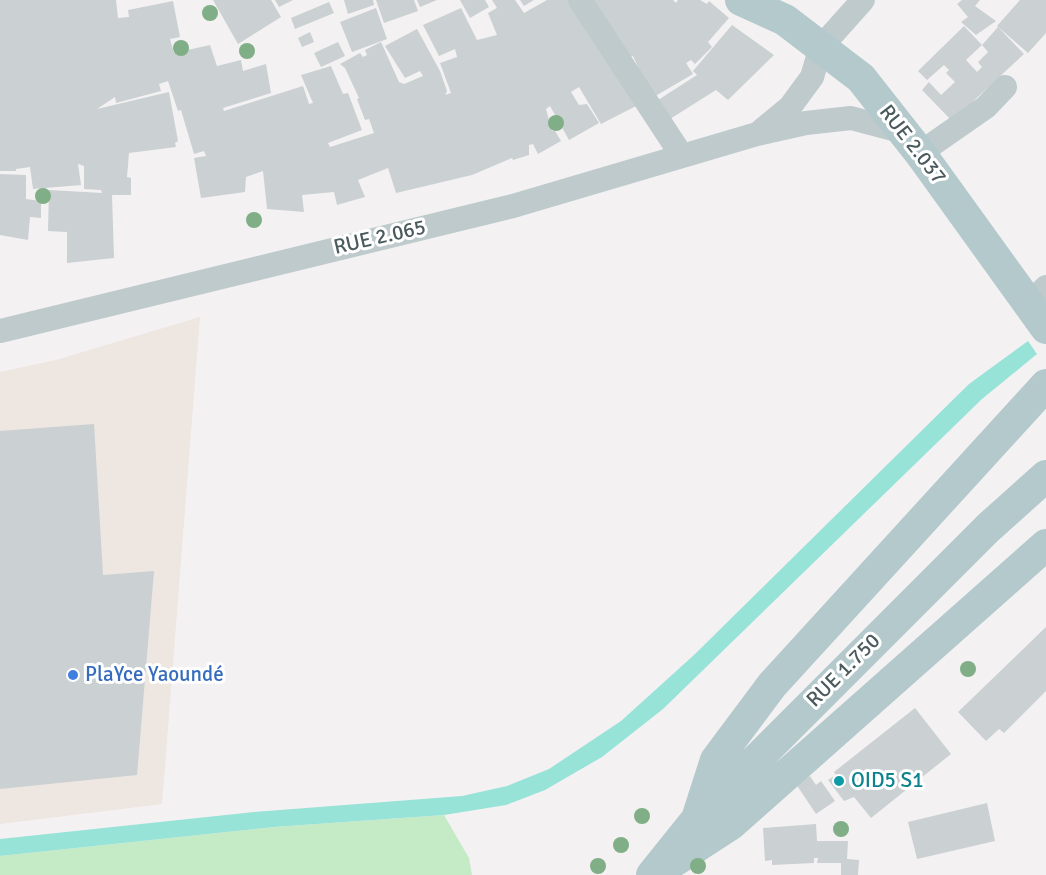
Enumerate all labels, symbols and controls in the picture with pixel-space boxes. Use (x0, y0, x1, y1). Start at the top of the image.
street label: RUE 2.037 (873, 100, 951, 190)
street label: RUE 2.065 (331, 215, 429, 261)
street label: RUE 1.750 (802, 629, 886, 713)
place label: PlaYce Yaoundé (85, 662, 224, 688)
marker: PlaYce Yaoundé (66, 668, 80, 682)
place label: OID5 S1 (851, 768, 924, 794)
marker: OID5 S1 (832, 774, 846, 788)

